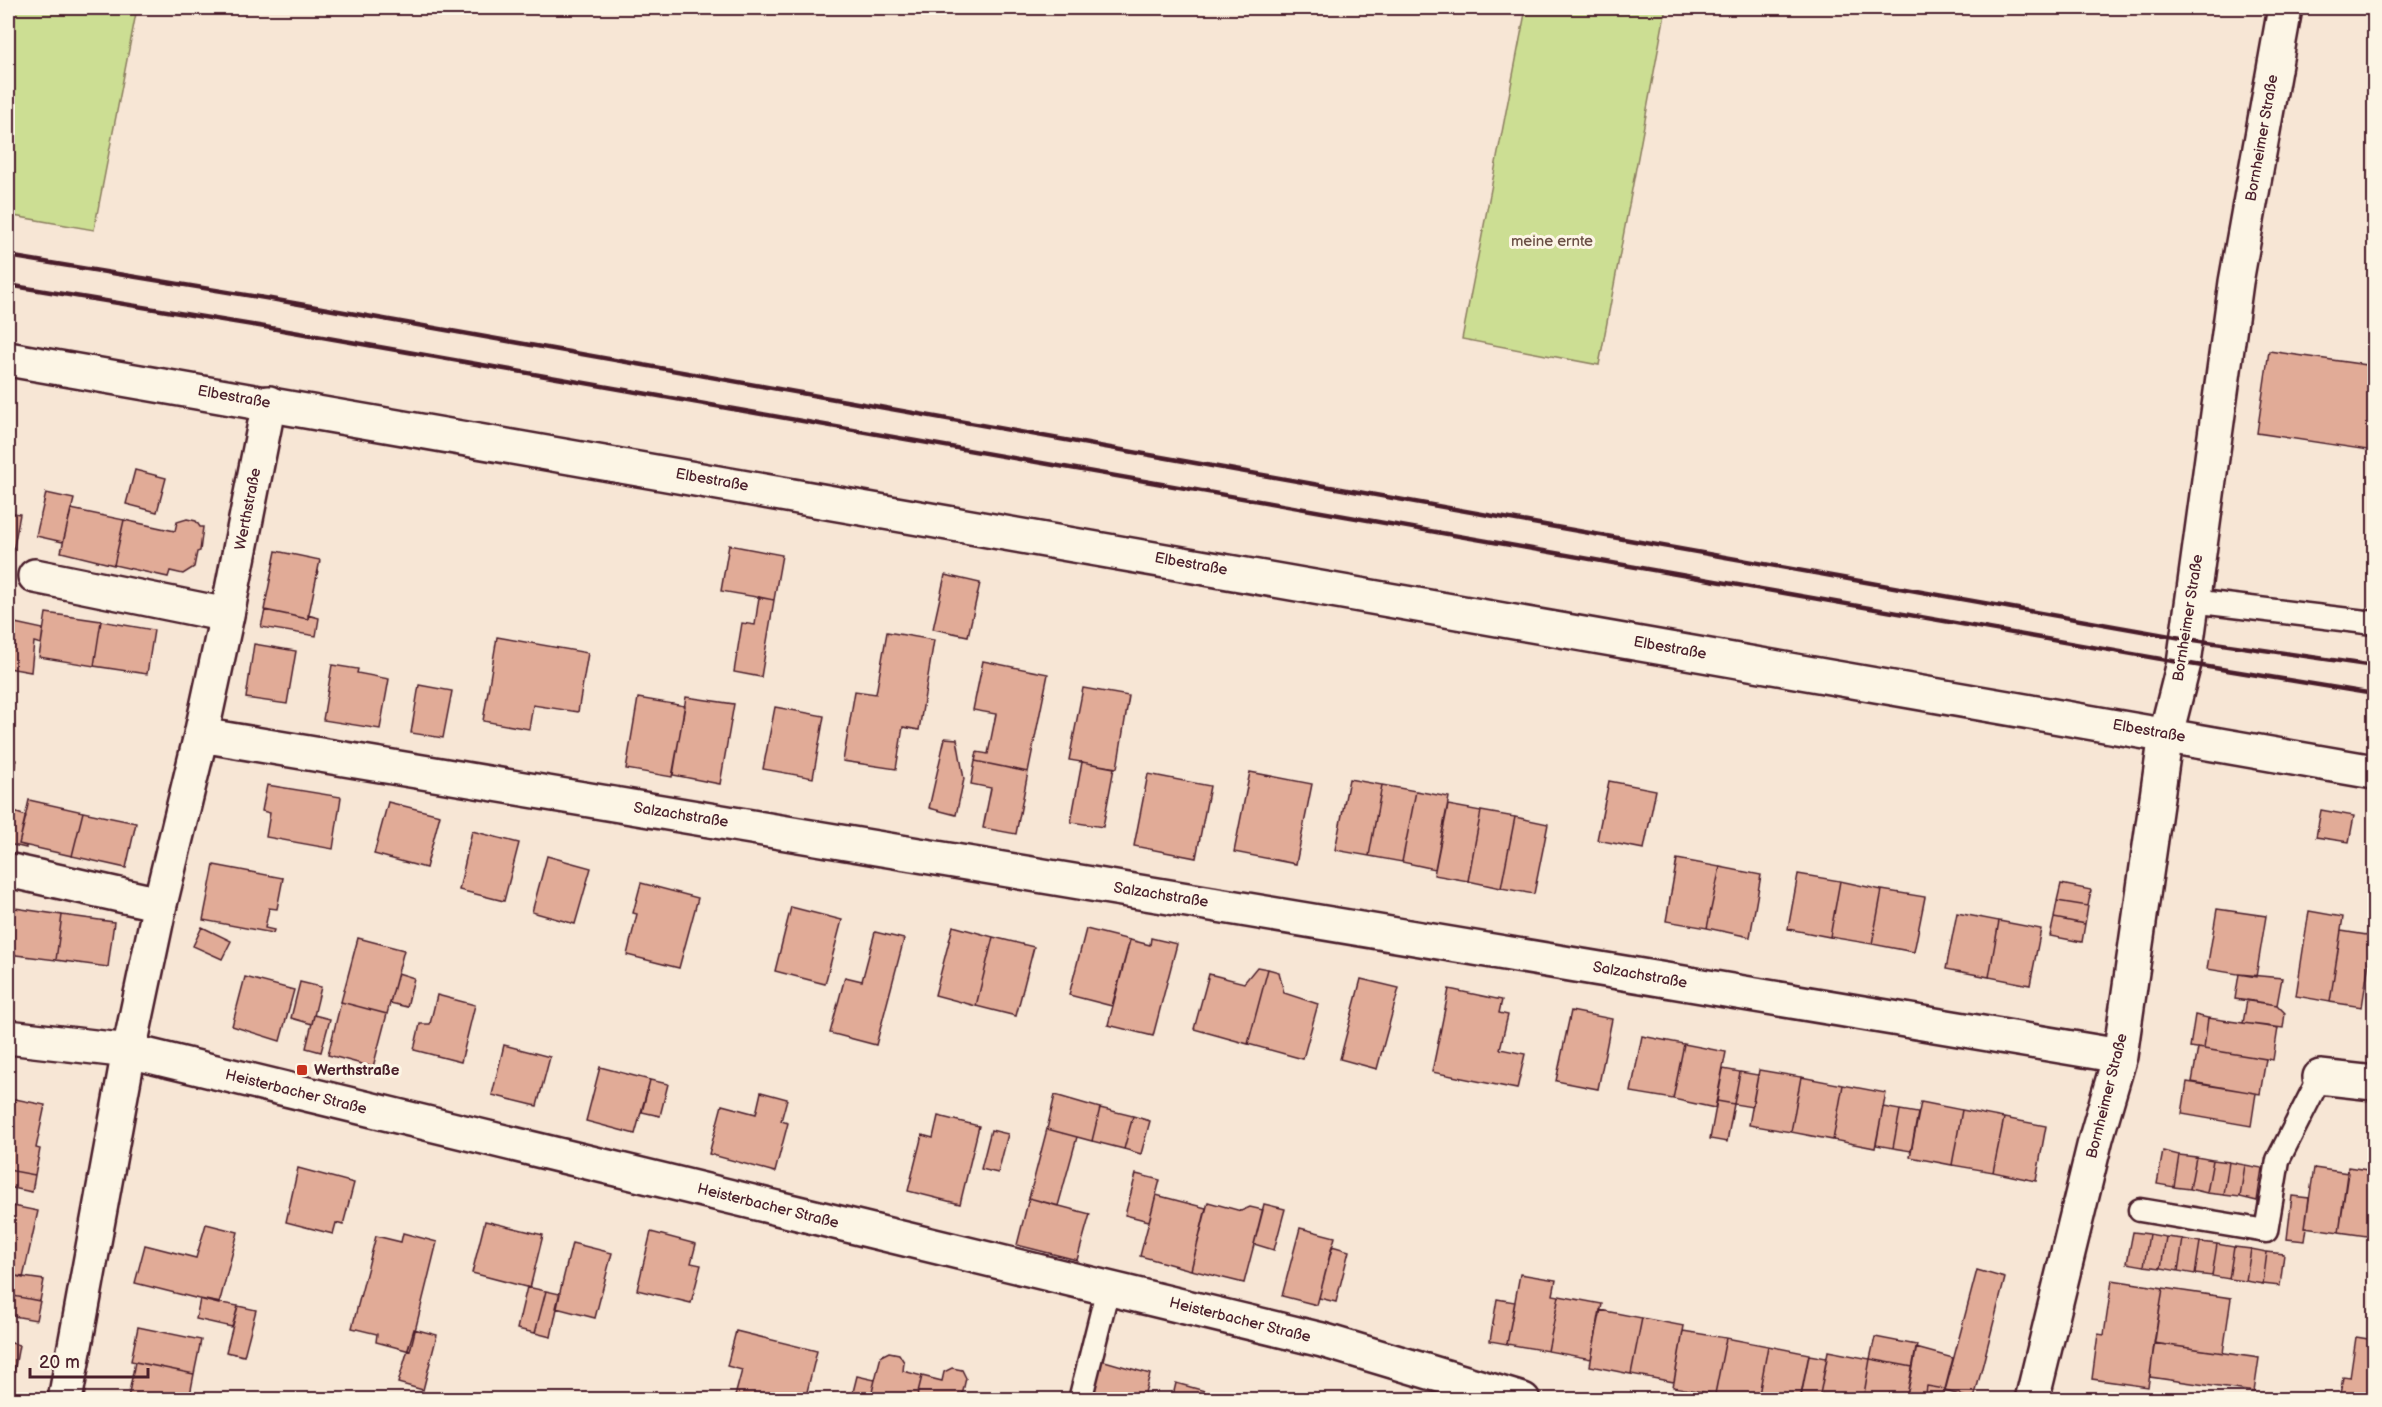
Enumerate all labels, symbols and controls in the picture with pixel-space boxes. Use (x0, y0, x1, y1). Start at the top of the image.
street label: Bornheimer Straße (2241, 73, 2283, 203)
park label: meine ernte (1511, 232, 1593, 251)
street label: Elbestraße (196, 381, 272, 413)
street label: Elbestraße (674, 464, 750, 496)
street label: Werthstraße (231, 466, 265, 552)
street label: Elbestraße (1153, 548, 1229, 580)
street label: Bornheimer Straße (2169, 553, 2207, 683)
street label: Elbestraße (1632, 632, 1708, 664)
street label: Elbestraße (2111, 715, 2187, 747)
street label: Salzachstraße (632, 798, 730, 832)
street label: Salzachstraße (1112, 878, 1210, 912)
street label: Salzachstraße (1591, 957, 1689, 993)
street label: Bornheimer Straße (2082, 1031, 2132, 1161)
place label: Werthstraße (314, 1061, 400, 1080)
marker: Werthstraße (295, 1063, 309, 1077)
street label: Heisterbacher Straße (223, 1065, 369, 1119)
street label: Heisterbacher Straße (695, 1179, 841, 1233)
street label: Heisterbacher Straße (1167, 1293, 1313, 1347)
scale bar (30, 1341, 148, 1379)
text: 20 m (39, 1352, 80, 1373)

